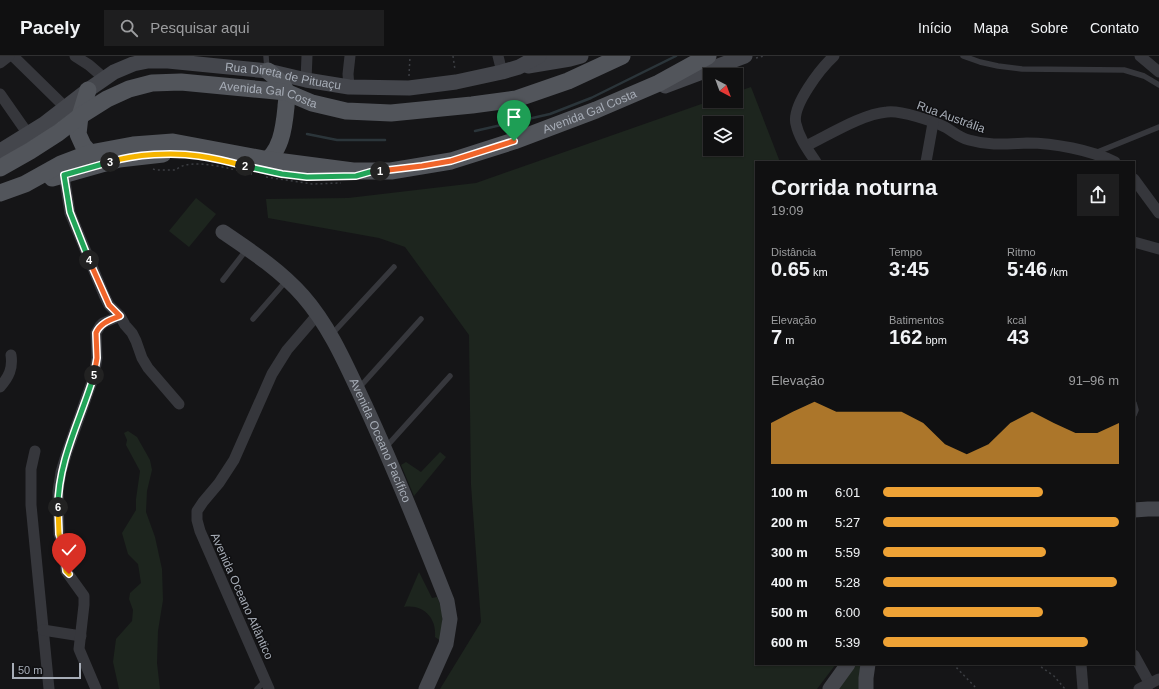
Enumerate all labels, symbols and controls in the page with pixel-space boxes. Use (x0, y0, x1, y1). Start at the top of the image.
search box (104, 10, 384, 46)
text: Pacely (20, 17, 80, 38)
icon: search (118, 17, 140, 39)
text: Pesquisar aqui (150, 19, 249, 36)
text: Início (918, 20, 952, 36)
text: Mapa (974, 20, 1009, 36)
text: Sobre (1031, 20, 1068, 36)
text: Contato (1090, 20, 1139, 36)
street label: Rua Direta de Pituaçu (224, 60, 342, 93)
north arrow (703, 68, 743, 108)
map controls (703, 68, 743, 156)
street label: Avenida Gal Costa (219, 79, 319, 111)
street label: Avenida Gal Costa (541, 86, 639, 137)
street label: Rua Austrália (915, 98, 987, 136)
pin (497, 100, 531, 141)
icon: arrive (503, 106, 525, 128)
button: layers (703, 116, 743, 156)
pin: 3 (100, 152, 120, 172)
text: 3 (107, 156, 113, 168)
pin: 2 (235, 156, 255, 176)
text: 2 (242, 160, 248, 172)
pin: 1 (370, 161, 390, 181)
text: 1 (377, 165, 383, 177)
button: share (1077, 174, 1119, 216)
text: Corrida noturna (771, 175, 937, 200)
text: 19:09 (771, 203, 804, 218)
text: Distância (771, 246, 816, 258)
text: Tempo (889, 246, 922, 258)
text: Ritmo (1007, 246, 1036, 258)
pin: 4 (79, 250, 99, 270)
text: 4 (86, 254, 92, 266)
text: 0.65 (771, 258, 810, 280)
text: 3:45 (889, 258, 929, 280)
text: 5:46 (1007, 258, 1047, 280)
text: km (810, 266, 828, 278)
text: /km (1047, 266, 1068, 278)
text: Elevação (771, 314, 816, 326)
text: Batimentos (889, 314, 944, 326)
text: kcal (1007, 314, 1027, 326)
text: 7 (771, 326, 782, 348)
text: 162 (889, 326, 922, 348)
text: 43 (1007, 326, 1029, 348)
text: m (782, 334, 794, 346)
text: bpm (922, 334, 947, 346)
pin: 5 (84, 365, 104, 385)
text: 5 (91, 369, 97, 381)
text: Elevação (771, 373, 824, 388)
text: 91–96 m (1068, 373, 1119, 388)
street label: Avenida Oceano Pacífico (346, 376, 414, 505)
text: 100 m (771, 485, 808, 500)
text: 6:01 (835, 485, 860, 500)
pin: 6 (48, 497, 68, 517)
text: 6 (55, 501, 61, 513)
text: 200 m (771, 515, 808, 530)
text: 5:27 (835, 515, 860, 530)
street label: Avenida Oceano Atlântico (208, 530, 276, 662)
pin (52, 533, 86, 574)
icon: check (58, 539, 80, 561)
text: 300 m (771, 545, 808, 560)
text: 5:59 (835, 545, 860, 560)
text: 400 m (771, 575, 808, 590)
text: 5:28 (835, 575, 860, 590)
text: 500 m (771, 605, 808, 620)
text: 6:00 (835, 605, 860, 620)
text: 600 m (771, 635, 808, 650)
text: 5:39 (835, 635, 860, 650)
scale bar (12, 661, 81, 680)
text: 50 m (18, 664, 42, 676)

